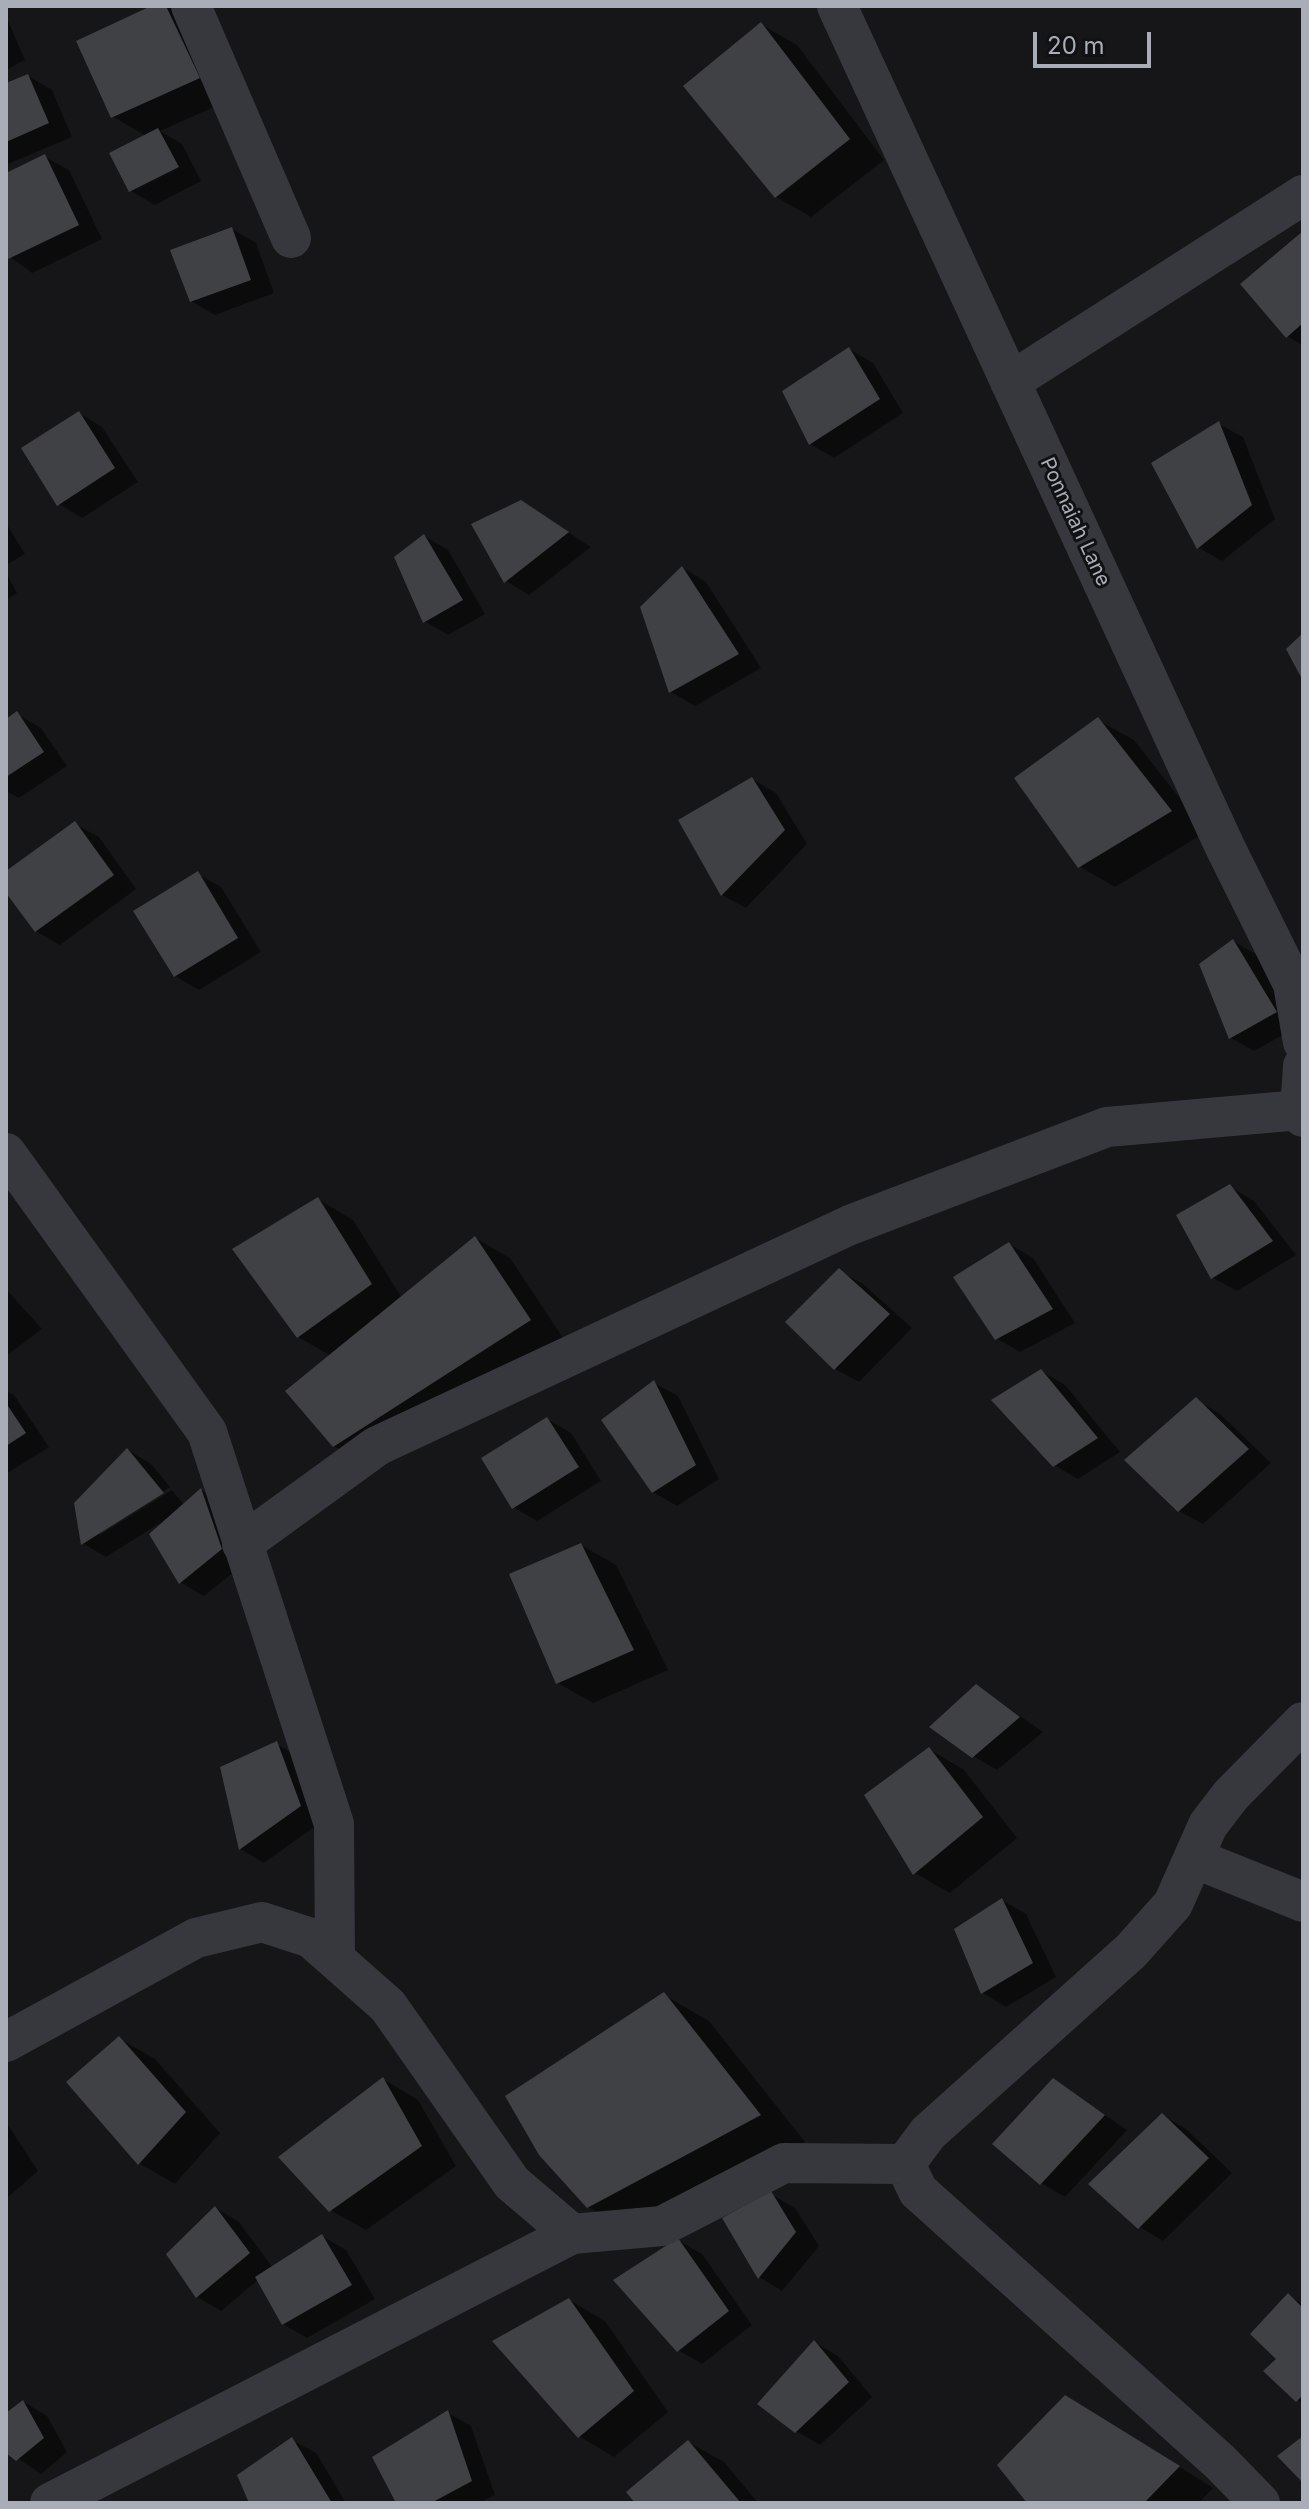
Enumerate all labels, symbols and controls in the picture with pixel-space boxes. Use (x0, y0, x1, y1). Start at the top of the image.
scale bar (1037, 16, 1155, 66)
text: 20 m (1047, 31, 1105, 60)
street label: Ponnaiah Lane (1035, 454, 1115, 590)

